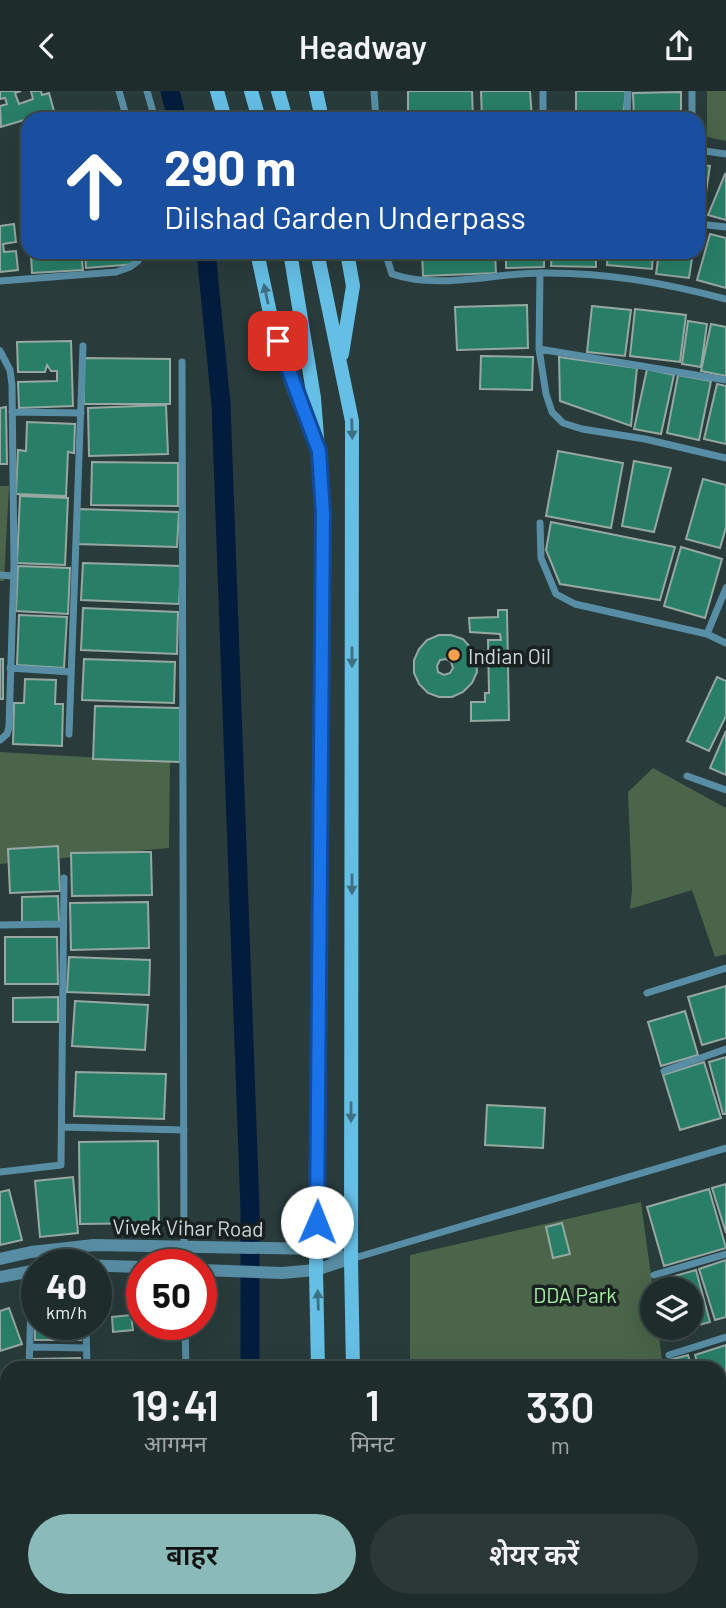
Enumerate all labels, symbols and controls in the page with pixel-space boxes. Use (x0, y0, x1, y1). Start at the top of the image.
icon: back (28, 27, 66, 65)
text: Headway (299, 27, 427, 65)
icon: share (660, 27, 698, 65)
text: 290 m (164, 137, 296, 196)
icon: ahead (49, 140, 140, 231)
text: Dilshad Garden Underpass (164, 197, 526, 235)
one-way arrow (260, 283, 271, 305)
pin (248, 311, 308, 371)
icon: arrive (259, 322, 297, 360)
one-way arrow (346, 419, 357, 441)
place label: Indian Oil (468, 643, 551, 668)
one-way arrow (346, 646, 358, 668)
marker: Indian Oil (446, 647, 462, 663)
one-way arrow (346, 874, 358, 896)
one-way arrow (345, 1101, 357, 1123)
position arrow (280, 1185, 354, 1259)
street label: Vivek Vihar Road (112, 1213, 264, 1241)
speed limit sign: 50 (126, 1249, 217, 1340)
text: 40 (46, 1264, 87, 1306)
map controls (640, 1277, 703, 1340)
button: layers (640, 1277, 703, 1340)
park label: DDA Park (533, 1282, 617, 1307)
one-way arrow (312, 1289, 323, 1311)
text: km/h (46, 1301, 87, 1323)
text: 19:41 (132, 1379, 219, 1429)
text: 1 (365, 1379, 380, 1429)
text: 330 (526, 1381, 594, 1431)
text: आगमन (144, 1429, 207, 1457)
text: मिनट (350, 1429, 394, 1457)
text: m (551, 1431, 570, 1459)
button: बाहर (28, 1514, 356, 1594)
button: शेयर करें (370, 1514, 698, 1594)

